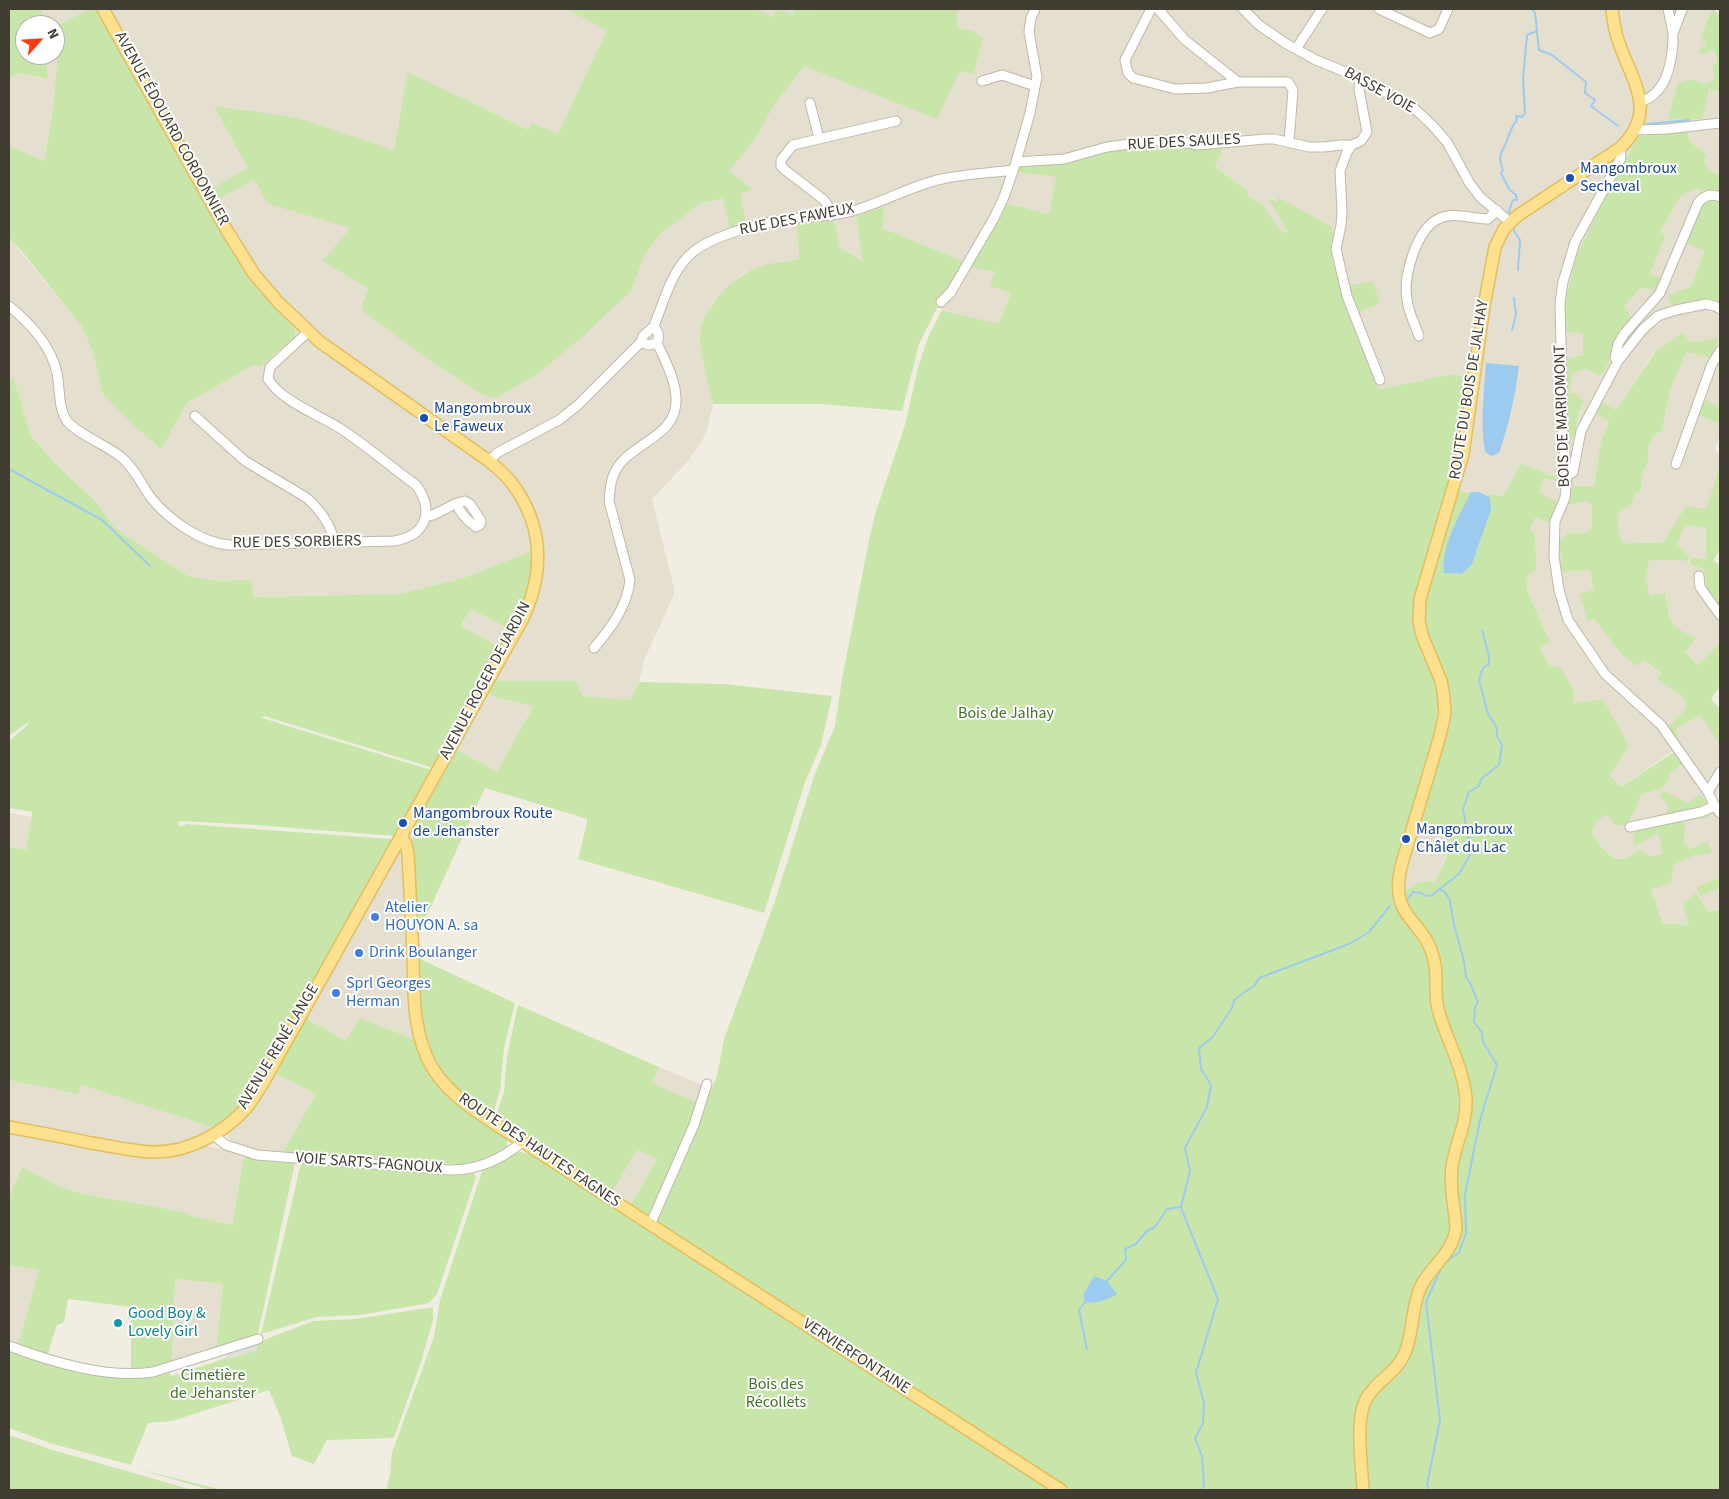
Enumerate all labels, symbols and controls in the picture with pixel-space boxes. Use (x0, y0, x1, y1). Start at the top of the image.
north arrow (15, 15, 65, 65)
text: N (42, 25, 64, 42)
street label: AVENUE ÉDOUARD CORDONNIER (110, 29, 232, 229)
street label: BASSE VOIE (1340, 64, 1418, 118)
street label: RUE DES SAULES (1127, 130, 1241, 156)
place label: Mangombroux Secheval (1580, 159, 1677, 197)
marker: Mangombroux Secheval (1564, 172, 1576, 184)
street label: RUE DES FAWEUX (738, 199, 856, 241)
street label: ROUTE DU BOIS DE JALHAY (1446, 299, 1494, 481)
street label: BOIS DE MARIOMONT (1551, 344, 1575, 488)
place label: Mangombroux Le Faweux (434, 399, 531, 437)
marker: Mangombroux Le Faweux (418, 412, 430, 424)
street label: RUE DES SORBIERS (232, 532, 362, 554)
street label: AVENUE ROGER DEJARDIN (436, 599, 536, 763)
park label: Bois de Jalhay (958, 704, 1054, 724)
place label: Mangombroux Route de Jehanster (413, 804, 553, 842)
marker: Mangombroux Route de Jehanster (397, 817, 409, 829)
place label: Mangombroux Châlet du Lac (1416, 820, 1513, 858)
marker: Mangombroux Châlet du Lac (1400, 833, 1412, 845)
place label: Atelier HOUYON A. sa (385, 898, 478, 936)
marker: Atelier HOUYON A. sa (369, 911, 381, 923)
place label: Drink Boulanger (369, 943, 477, 963)
marker: Drink Boulanger (353, 947, 365, 959)
place label: Sprl Georges Herman (346, 974, 431, 1012)
street label: AVENUE RENÉ LANGE (234, 981, 324, 1113)
marker: Sprl Georges Herman (330, 987, 342, 999)
street label: ROUTE DES HAUTES FAGNES (454, 1090, 624, 1212)
street label: VOIE SARTS-FAGNOUX (295, 1149, 443, 1179)
place label: Good Boy & Lovely Girl (128, 1304, 206, 1342)
street label: VERVIERFONTAINE (799, 1315, 913, 1399)
marker: Good Boy & Lovely Girl (112, 1317, 124, 1329)
park label: Cimetière de Jehanster (170, 1366, 256, 1404)
park label: Bois des Récollets (746, 1375, 806, 1413)

